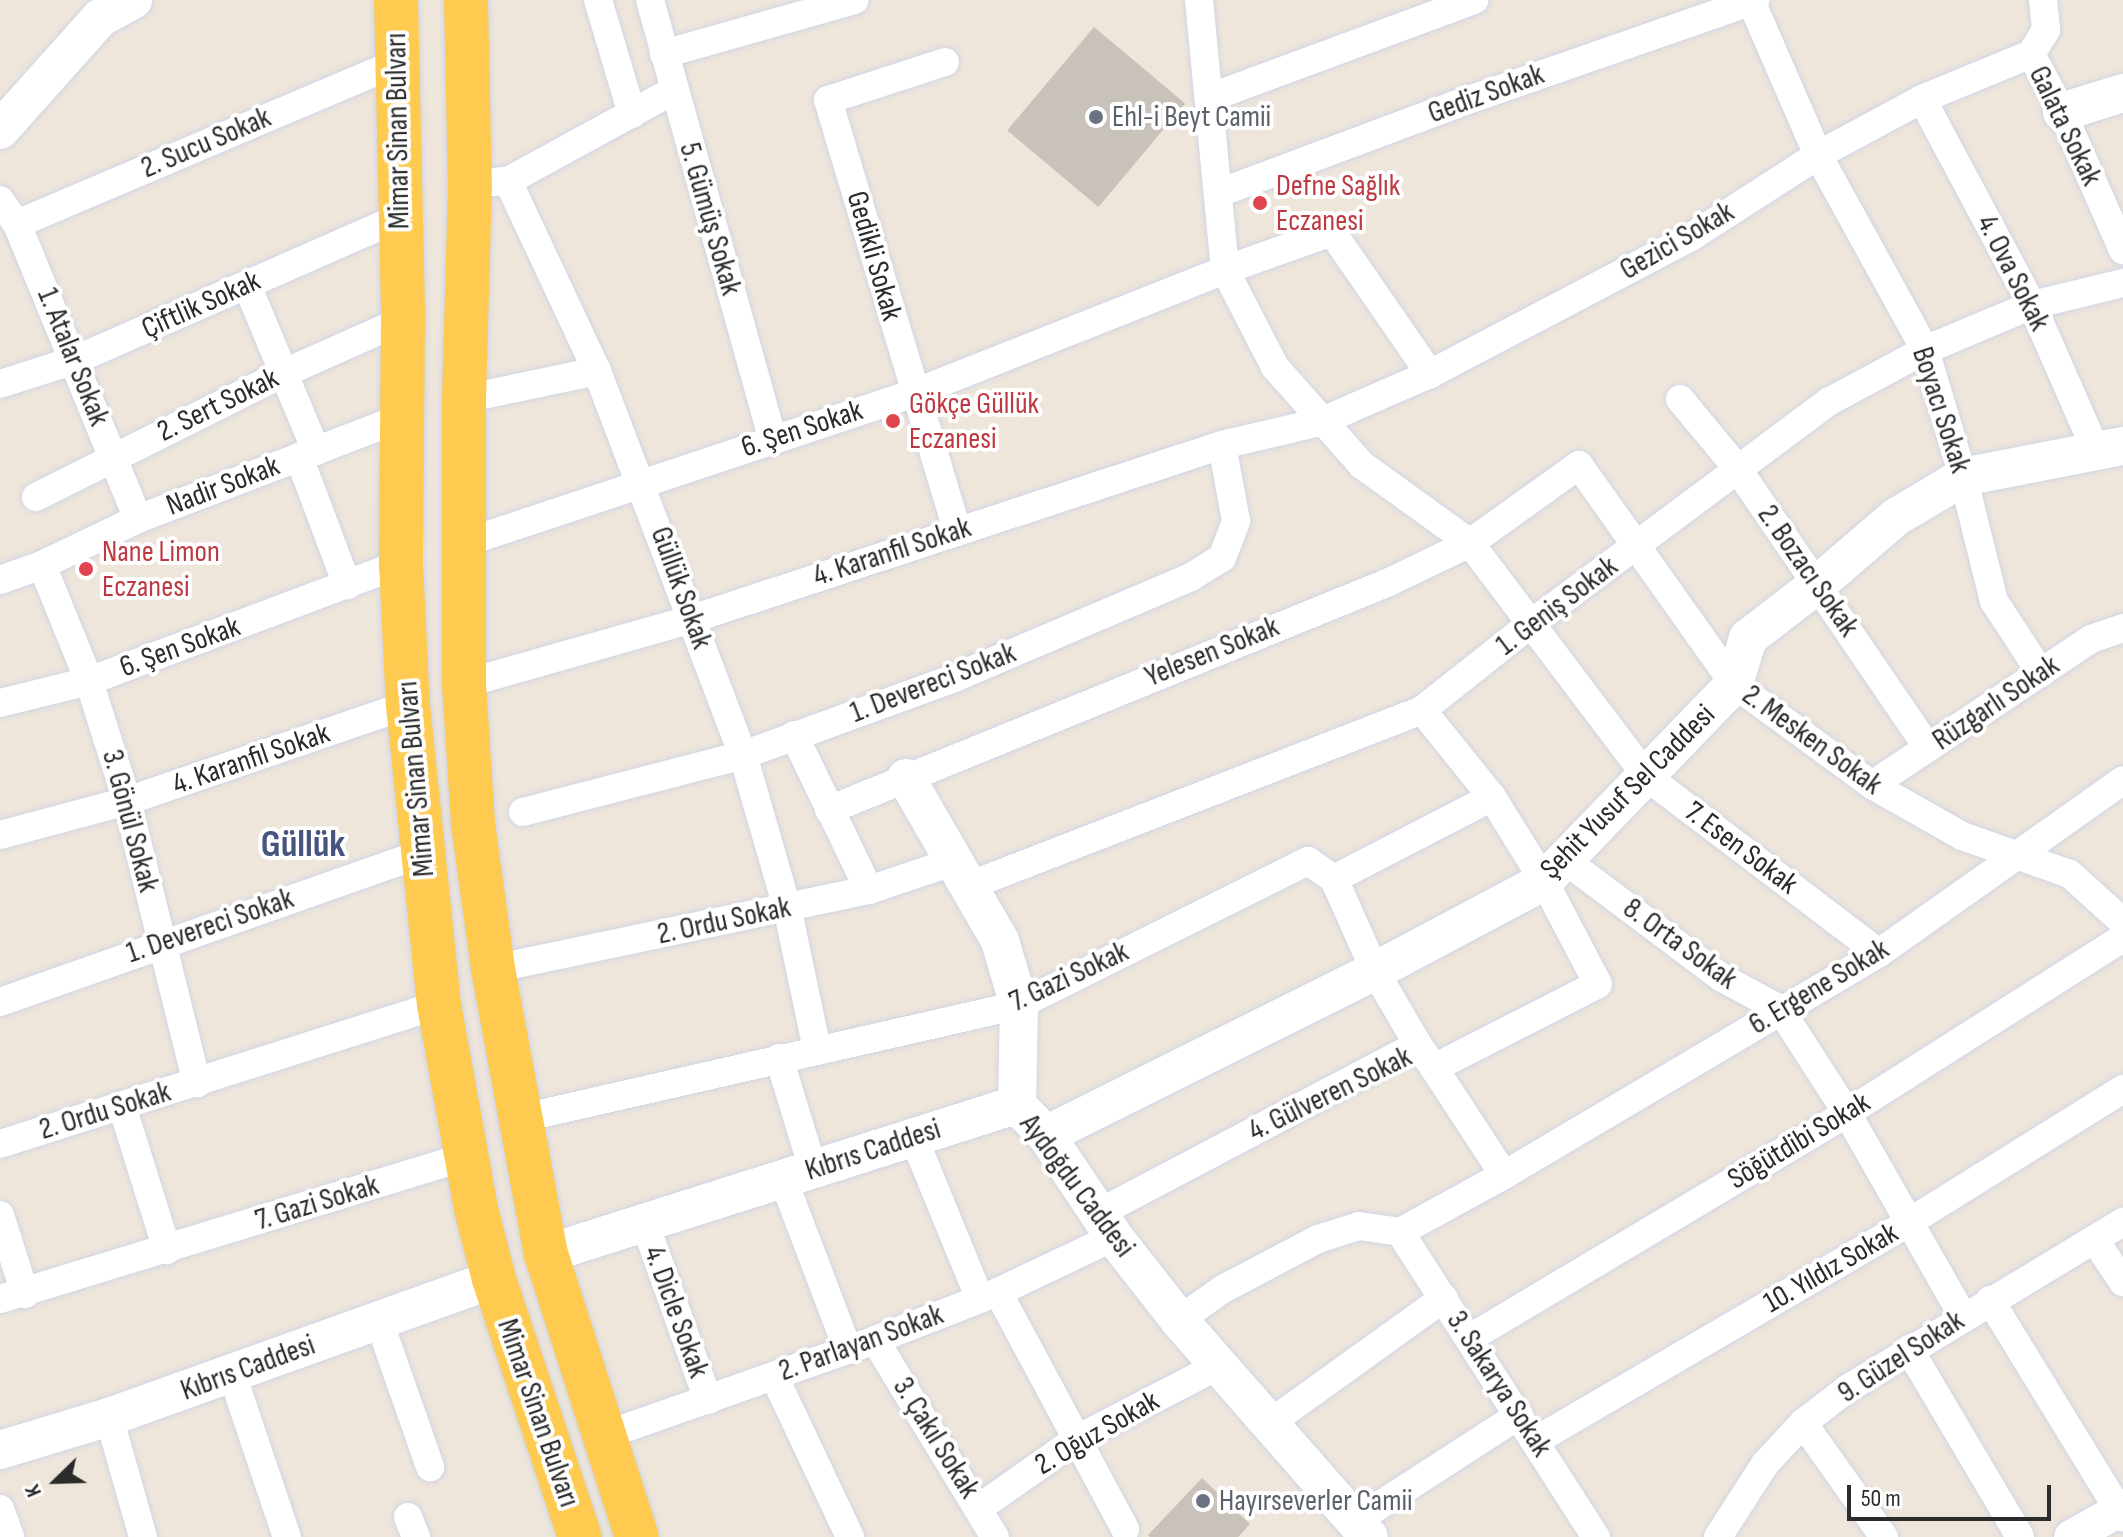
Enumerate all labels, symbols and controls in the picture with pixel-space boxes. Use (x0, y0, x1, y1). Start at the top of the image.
street label: Mimar Sinan Bulvarı (378, 33, 418, 229)
street label: Gediz Sokak (1423, 56, 1549, 132)
street label: Galata Sokak (2021, 60, 2109, 192)
place label: Ehl-i Beyt Camii (1112, 99, 1271, 135)
street label: 2. Sucu Sokak (136, 100, 276, 186)
marker: Ehl-i Beyt Camii (1087, 108, 1105, 126)
street label: 5. Gümüş Sokak (671, 139, 749, 299)
place label: Defne Sağlık Eczanesi (1276, 168, 1400, 238)
street label: Gedikli Sokak (838, 187, 910, 325)
marker: Defne Sağlık Eczanesi (1251, 194, 1269, 212)
street label: Gezici Sokak (1614, 194, 1740, 288)
street label: 4. Ova Sokak (1969, 209, 2057, 337)
street label: Çiftlik Sokak (136, 263, 266, 347)
street label: 1. Atalar Sokak (29, 283, 117, 431)
street label: Boyacı Sokak (1904, 343, 1978, 477)
street label: 2. Sert Sokak (152, 360, 284, 450)
place label: Gökçe Güllük Eczanesi (909, 386, 1039, 456)
street label: 6. Şen Sokak (737, 393, 867, 465)
marker: Gökçe Güllük Eczanesi (884, 412, 902, 430)
street label: Nadir Sokak (161, 448, 285, 524)
street label: 2. Bozacı Sokak (1749, 498, 1867, 644)
street label: 4. Karanfil Sokak (809, 510, 975, 594)
street label: Güllük Sokak (642, 522, 720, 654)
place label: Nane Limon Eczanesi (102, 534, 220, 604)
street label: 1. Geniş Sokak (1489, 549, 1625, 663)
marker: Nane Limon Eczanesi (77, 560, 95, 578)
street label: 6. Şen Sokak (115, 609, 245, 685)
street label: Yelesen Sokak (1140, 609, 1284, 695)
street label: 1. Devereci Sokak (845, 635, 1021, 731)
street label: Rüzgarlı Sokak (1926, 648, 2066, 758)
street label: 2. Mesken Sokak (1735, 677, 1889, 803)
street label: Mimar Sinan Bulvarı (390, 680, 442, 878)
street label: Şehit Yusuf Sel Caddesi (1533, 697, 1723, 887)
street label: 4. Karanfil Sokak (168, 715, 334, 803)
street label: 3. Gönül Sokak (94, 746, 166, 896)
street label: 7. Esen Sokak (1677, 794, 1805, 902)
district label: Güllük (261, 822, 345, 868)
street label: 1. Devereci Sokak (122, 881, 298, 971)
street label: 2. Ordu Sokak (654, 889, 794, 953)
street label: 8. Orta Sokak (1616, 891, 1744, 997)
street label: 6. Ergene Sokak (1743, 931, 1895, 1043)
street label: 7. Gazi Sokak (1004, 934, 1134, 1020)
street label: 4. Gülveren Sokak (1243, 1039, 1417, 1149)
street label: 2. Ordu Sokak (35, 1074, 175, 1148)
street label: Söğütdibi Sokak (1721, 1085, 1877, 1197)
street label: Aydoğdu Caddesi (1012, 1108, 1142, 1264)
street label: Kıbrıs Caddesi (801, 1111, 945, 1189)
street label: 7. Gazi Sokak (251, 1167, 383, 1239)
street label: 10. Yıldız Sokak (1757, 1215, 1905, 1321)
street label: 4. Dicle Sokak (636, 1241, 716, 1383)
street label: 2. Parlayan Sokak (774, 1297, 948, 1389)
street label: 9. Güzel Sokak (1831, 1303, 1971, 1411)
street label: 3. Sakarya Sokak (1439, 1304, 1559, 1464)
street label: Mimar Sinan Bulvarı (489, 1314, 587, 1512)
street label: Kıbrıs Caddesi (176, 1327, 320, 1409)
street label: 3. Çakıl Sokak (885, 1371, 987, 1505)
street label: 2. Oğuz Sokak (1029, 1383, 1165, 1483)
north arrow (16, 1441, 96, 1521)
scale bar (1851, 1469, 2055, 1519)
text: K (19, 1480, 48, 1501)
place label: Hayırseverler Camii (1219, 1483, 1413, 1519)
text: 50 m (1861, 1484, 1901, 1513)
marker: Hayırseverler Camii (1194, 1492, 1212, 1510)

